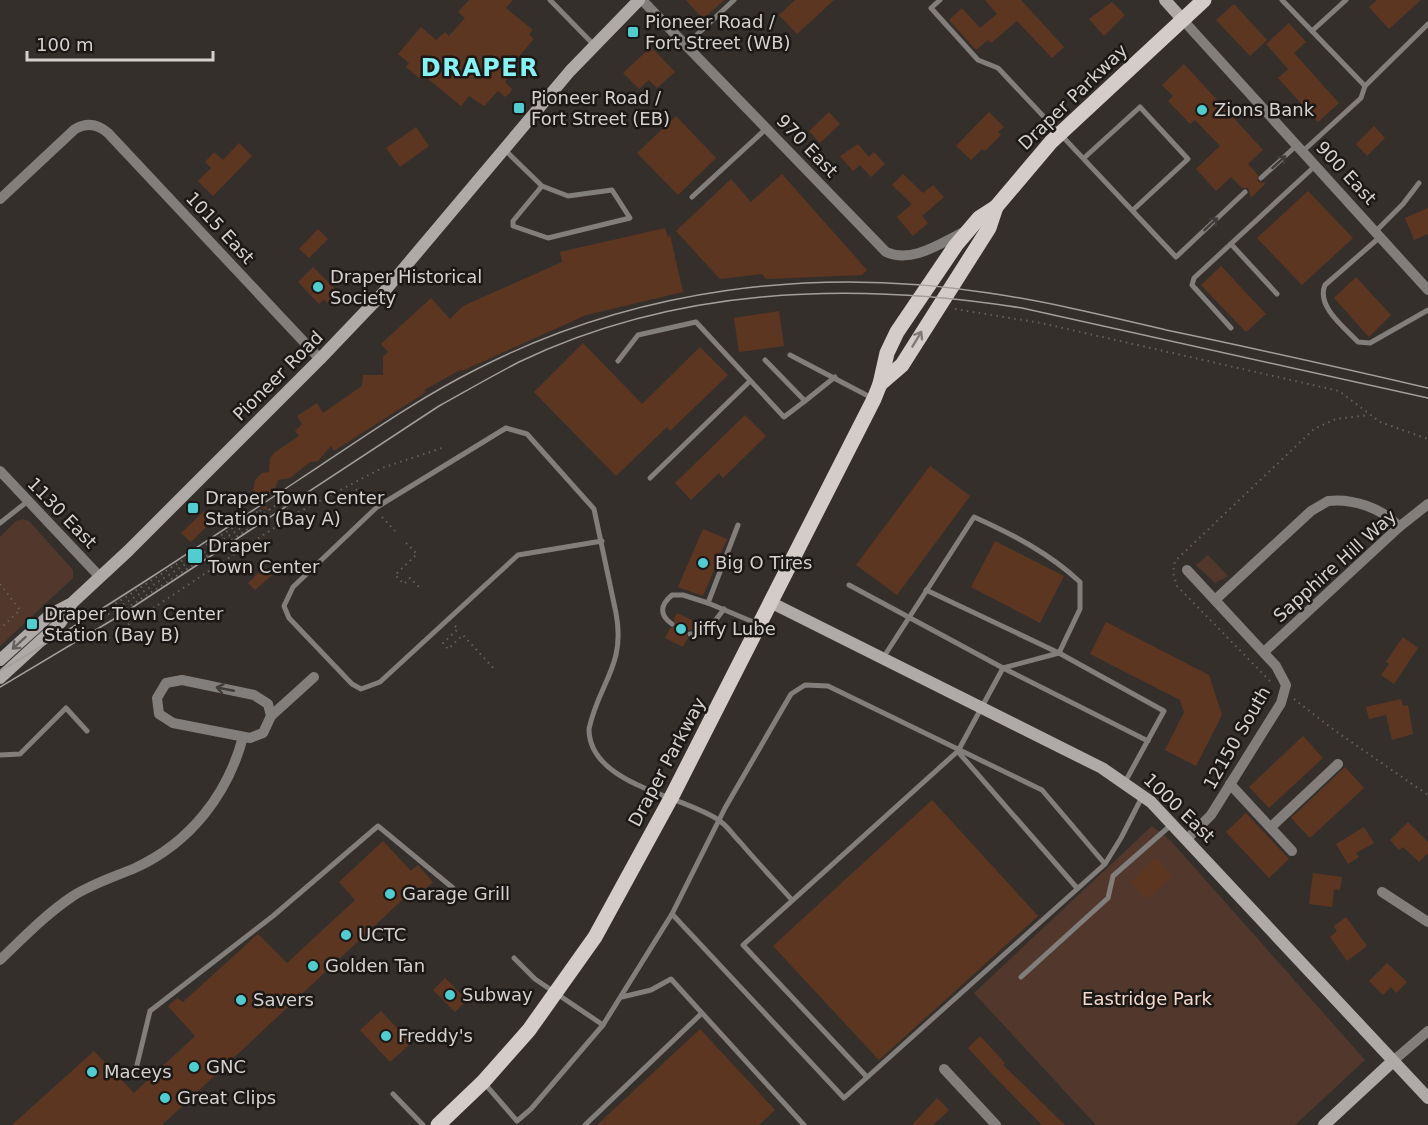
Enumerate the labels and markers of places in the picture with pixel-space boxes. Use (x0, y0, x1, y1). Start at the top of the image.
place label: Pioneer Road / Fort Street (WB) (645, 11, 791, 53)
marker: Pioneer Road / Fort Street (WB) (626, 25, 640, 39)
place label: Pioneer Road / Fort Street (EB) (531, 87, 670, 129)
place label: Zions Bank (1214, 99, 1315, 120)
marker: Pioneer Road / Fort Street (EB) (512, 101, 526, 115)
marker: Zions Bank (1195, 103, 1209, 117)
place label: Draper Historical Society (330, 266, 482, 308)
marker: Draper Historical Society (311, 280, 325, 294)
place label: Draper Town Center Station (Bay A) (205, 487, 385, 529)
marker: Draper Town Center Station (Bay A) (186, 501, 200, 515)
place label: Draper Town Center (207, 535, 320, 577)
marker: Draper Town Center (186, 547, 204, 565)
place label: Big O Tires (715, 552, 812, 573)
marker: Big O Tires (696, 556, 710, 570)
place label: Draper Town Center Station (Bay B) (44, 603, 224, 645)
marker: Draper Town Center Station (Bay B) (25, 617, 39, 631)
place label: Jiffy Lube (692, 618, 776, 639)
marker: Jiffy Lube (674, 622, 688, 636)
place label: Garage Grill (402, 883, 510, 904)
marker: Garage Grill (383, 887, 397, 901)
place label: UCTC (358, 924, 406, 945)
marker: UCTC (339, 928, 353, 942)
place label: Golden Tan (325, 955, 425, 976)
marker: Golden Tan (306, 959, 320, 973)
place label: Subway (462, 984, 533, 1005)
marker: Subway (443, 988, 457, 1002)
place label: Savers (253, 989, 314, 1010)
marker: Savers (234, 993, 248, 1007)
place label: Freddy's (398, 1025, 473, 1046)
marker: Freddy's (379, 1029, 393, 1043)
place label: GNC (206, 1056, 246, 1077)
marker: GNC (187, 1060, 201, 1074)
place label: Maceys (104, 1061, 172, 1082)
marker: Maceys (85, 1065, 99, 1079)
place label: Great Clips (177, 1087, 276, 1108)
marker: Great Clips (158, 1091, 172, 1105)

